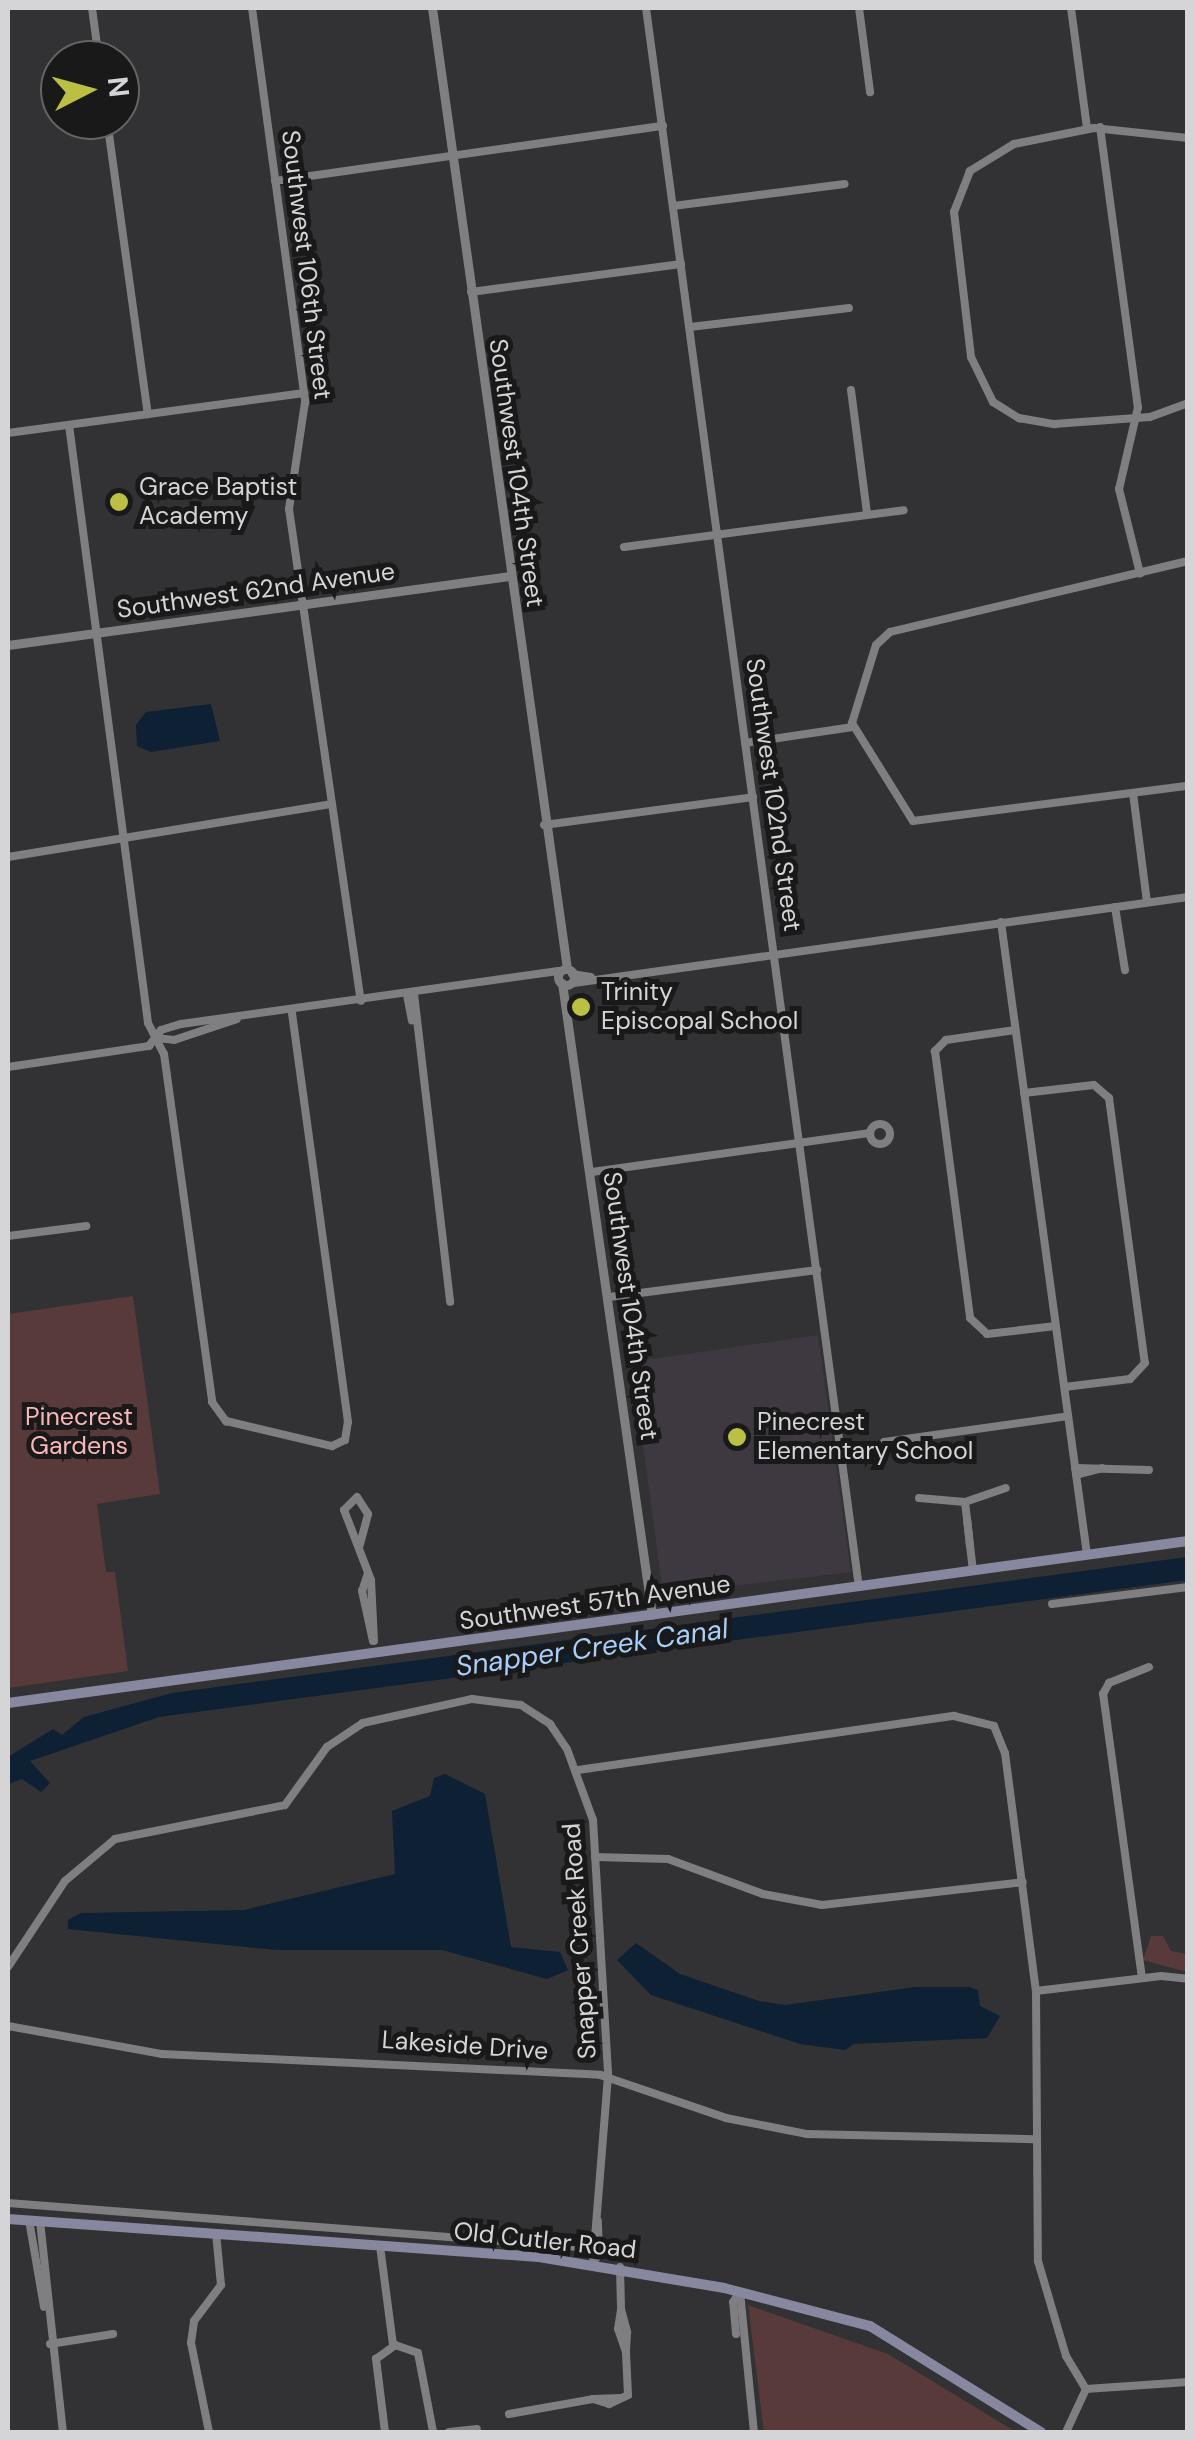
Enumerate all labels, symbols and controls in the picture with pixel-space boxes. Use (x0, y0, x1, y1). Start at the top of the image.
north arrow (40, 40, 140, 140)
text: N (99, 75, 138, 99)
street label: Southwest 106th Street (275, 129, 337, 401)
street label: Southwest 104th Street (482, 337, 550, 609)
place label: Grace Baptist Academy (139, 473, 297, 532)
marker: Grace Baptist Academy (108, 491, 130, 513)
street label: Southwest 62nd Avenue (115, 557, 397, 625)
street label: Southwest 102nd Street (739, 656, 807, 934)
place label: Trinity Episcopal School (601, 978, 798, 1037)
marker: Trinity Episcopal School (570, 996, 592, 1018)
street label: Southwest 104th Street (596, 1170, 664, 1442)
park label: Pinecrest Gardens (25, 1403, 133, 1462)
place label: Pinecrest Elementary School (757, 1408, 973, 1467)
marker: Pinecrest Elementary School (726, 1426, 748, 1448)
street label: Southwest 57th Avenue (458, 1569, 732, 1637)
water label: Snapper Creek Canal (454, 1612, 730, 1684)
street label: Snapper Creek Road (557, 1822, 603, 2060)
street label: Lakeside Drive (381, 2025, 549, 2067)
street label: Old Cutler Road (452, 2217, 638, 2265)

